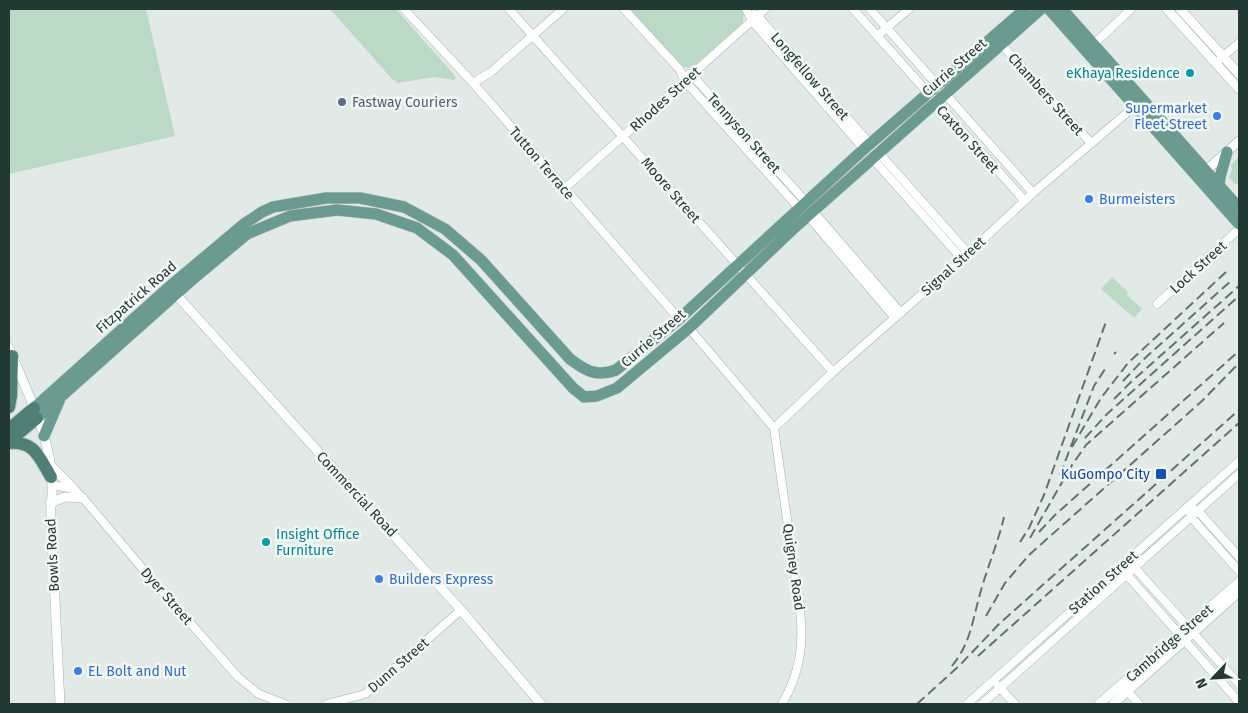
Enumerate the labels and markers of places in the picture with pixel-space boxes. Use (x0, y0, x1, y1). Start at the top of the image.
place label: eKhaya Residence (1066, 65, 1180, 82)
marker: eKhaya Residence (1184, 67, 1196, 79)
place label: Fastway Couriers (352, 94, 458, 111)
marker: Fastway Couriers (336, 96, 348, 108)
place label: Supermarket Fleet Street (1125, 100, 1208, 133)
marker: Supermarket Fleet Street (1211, 110, 1223, 122)
place label: Burmeisters (1099, 191, 1176, 208)
marker: Burmeisters (1083, 193, 1095, 205)
place label: KuGompo City (1061, 466, 1150, 483)
marker: KuGompo City (1154, 467, 1168, 481)
place label: Insight Office Furniture (276, 526, 360, 559)
marker: Insight Office Furniture (260, 536, 272, 548)
place label: Builders Express (389, 571, 494, 588)
marker: Builders Express (373, 573, 385, 585)
place label: EL Bolt and Nut (88, 663, 187, 680)
marker: EL Bolt and Nut (72, 665, 84, 677)

